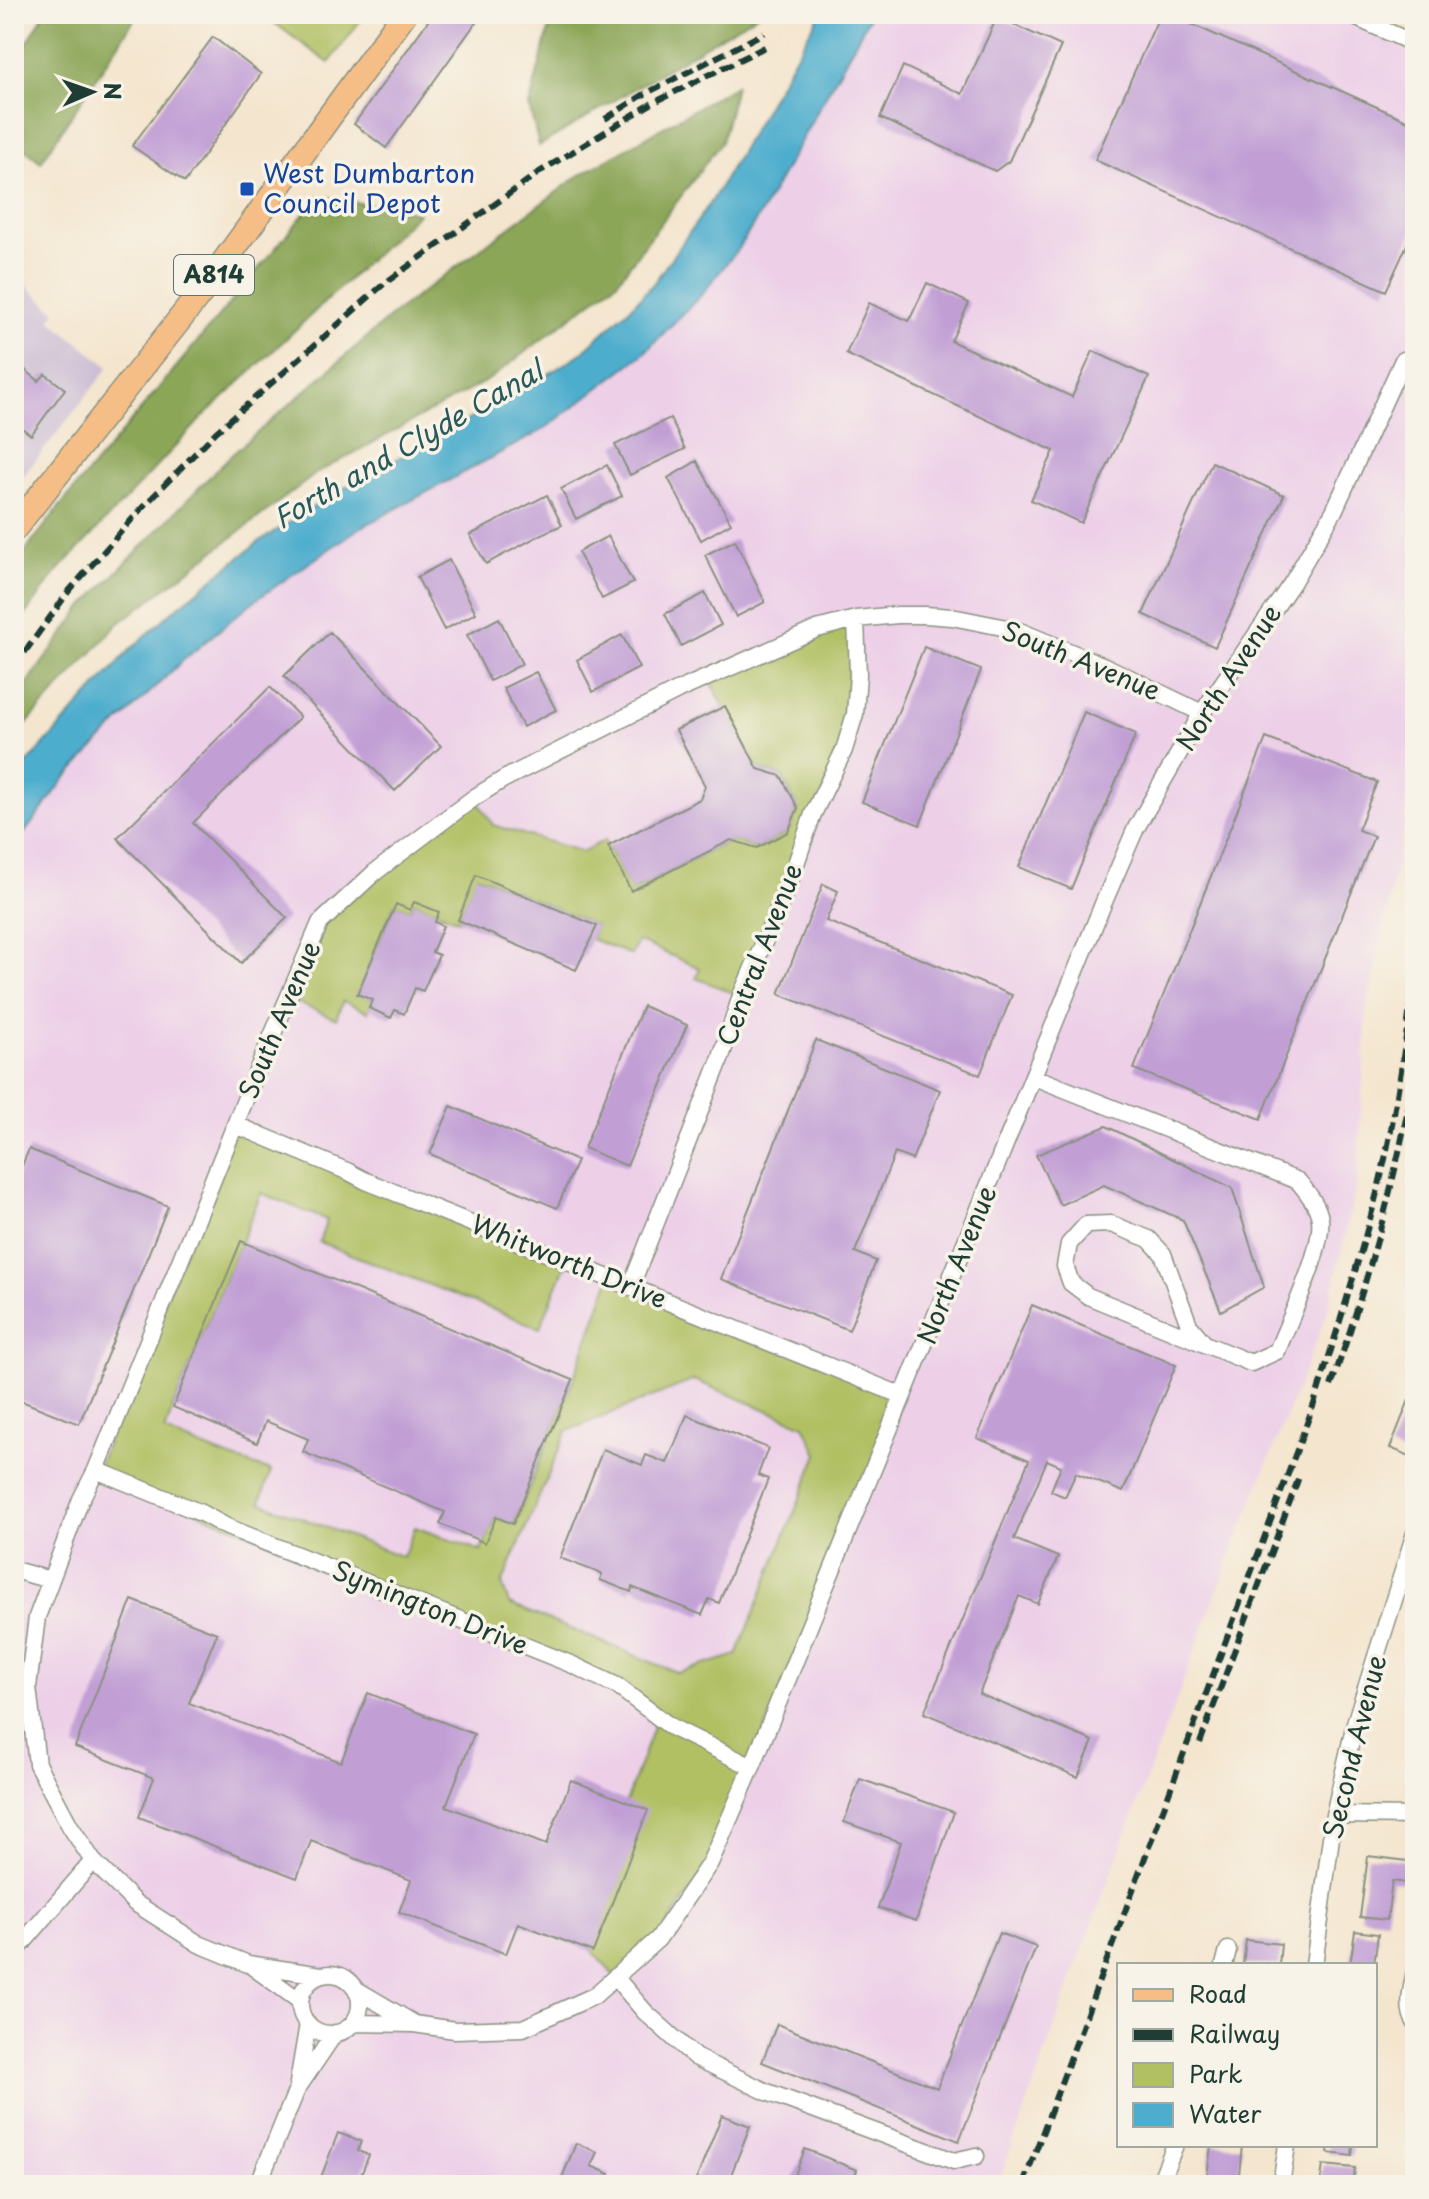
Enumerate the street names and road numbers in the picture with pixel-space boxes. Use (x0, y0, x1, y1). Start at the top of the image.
road number: A814 (174, 255, 254, 295)
street label: North Avenue (1166, 596, 1290, 758)
street label: South Avenue (996, 610, 1167, 709)
street label: Central Avenue (706, 858, 811, 1051)
street label: South Avenue (228, 935, 329, 1104)
street label: North Avenue (906, 1179, 1005, 1350)
street label: Whitworth Drive (466, 1204, 673, 1318)
street label: Symington Drive (327, 1550, 534, 1664)
street label: Second Avenue (1312, 1651, 1395, 1843)

